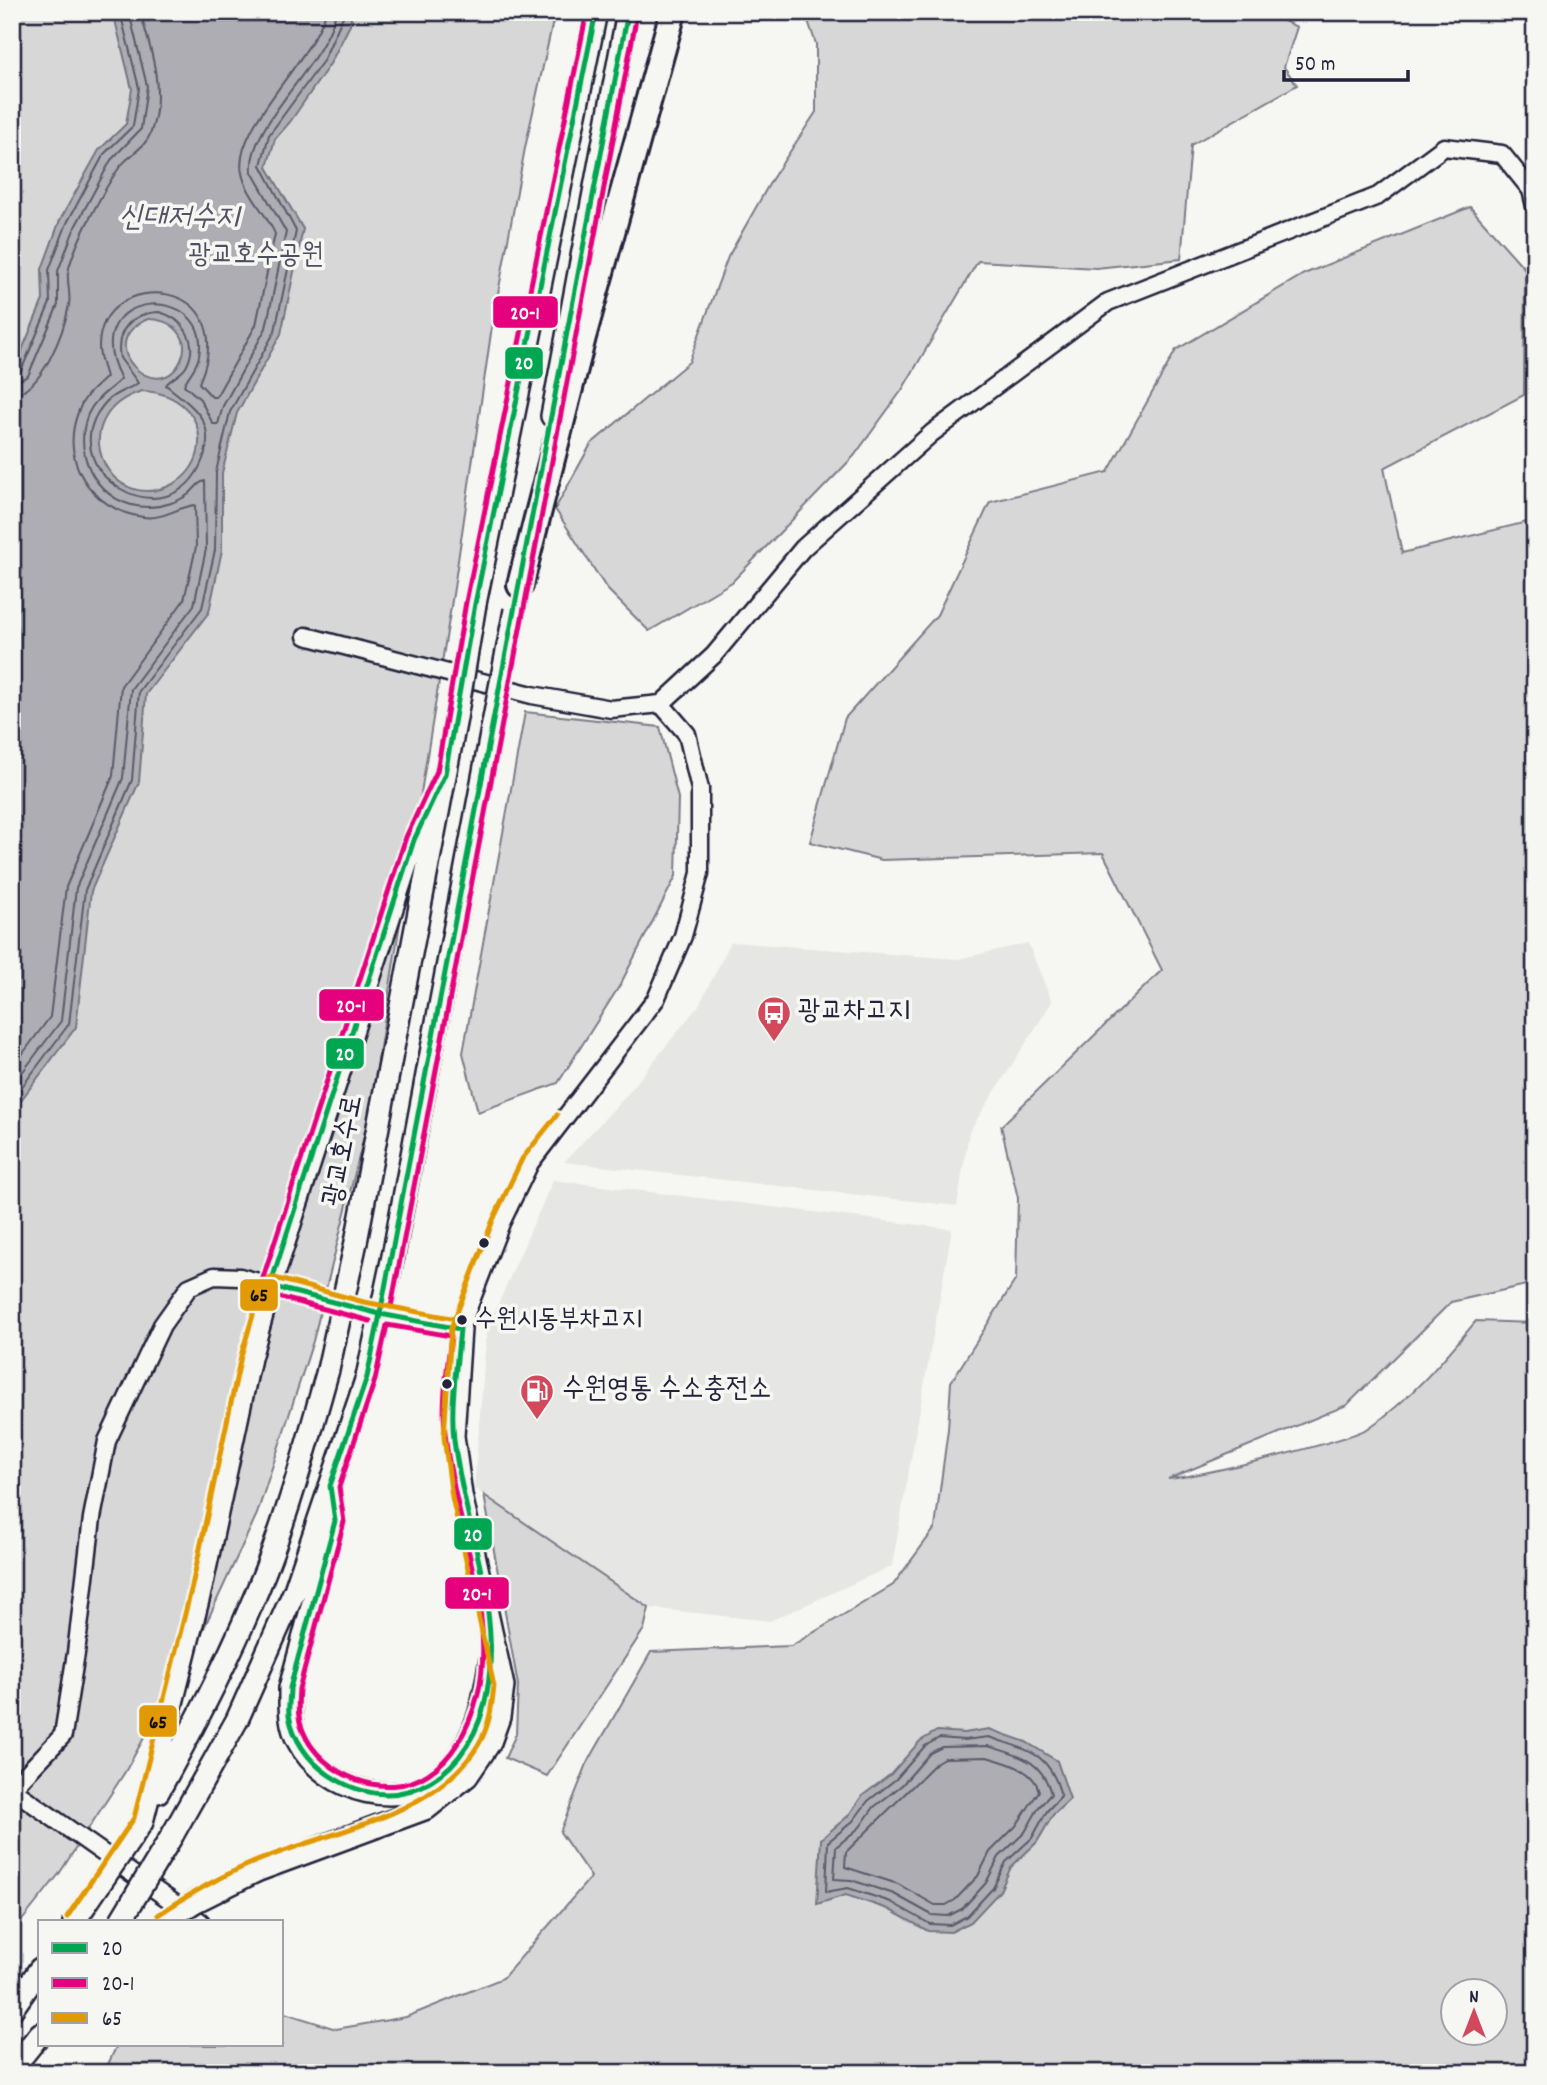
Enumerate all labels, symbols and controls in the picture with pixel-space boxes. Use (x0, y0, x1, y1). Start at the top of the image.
scale bar (1284, 38, 1409, 82)
text: 50 m (1295, 51, 1335, 81)
water label: 신대저수지 (119, 198, 242, 241)
park label: 광교호수공원 (188, 237, 324, 277)
line badge: 20-1 (492, 295, 559, 329)
text: 20-1 (510, 302, 540, 329)
line badge: 20 (504, 346, 544, 380)
text: 20 (515, 352, 533, 379)
line badge: 20-1 (318, 988, 385, 1022)
place label: 광교차고지 (798, 993, 911, 1033)
bus stop icon: 광교차고지 (755, 994, 793, 1043)
text: 20-1 (336, 995, 366, 1022)
line badge: 20 (325, 1037, 365, 1070)
text: 20 (336, 1043, 354, 1070)
street label: 광교호수로 (315, 1092, 375, 1210)
unlabelled marker (477, 1236, 491, 1250)
line badge: 65 (239, 1278, 279, 1312)
text: 65 (250, 1284, 268, 1311)
place label: 수원시동부차고지 (475, 1302, 642, 1339)
marker: 수원시동부차고지 (455, 1313, 469, 1327)
place label: 수원영통 수소충전소 (562, 1371, 771, 1411)
fuel station icon: 수원영통 수소충전소 (518, 1372, 556, 1421)
unlabelled marker (440, 1377, 454, 1391)
line badge: 20 (453, 1517, 493, 1551)
text: 20 (464, 1524, 482, 1551)
line badge: 20-1 (444, 1576, 510, 1610)
text: 20-1 (462, 1583, 492, 1610)
line badge: 65 (138, 1704, 178, 1738)
text: 65 (149, 1711, 167, 1738)
legend (38, 1920, 284, 2046)
text: 20 (102, 1936, 123, 1966)
text: 20-1 (102, 1971, 134, 2001)
north arrow (1438, 1976, 1508, 2046)
text: N (1469, 1985, 1479, 2012)
text: 65 (102, 2006, 122, 2036)

